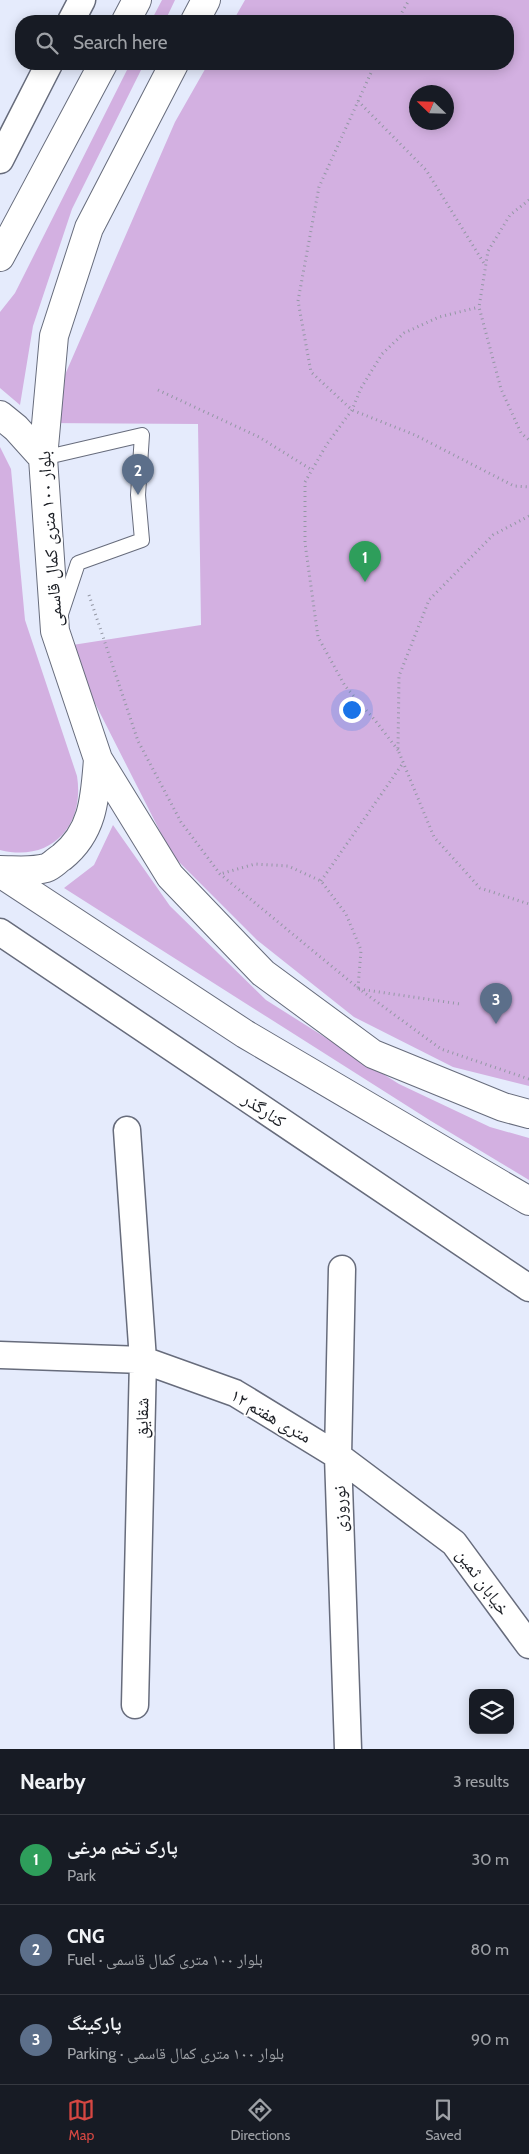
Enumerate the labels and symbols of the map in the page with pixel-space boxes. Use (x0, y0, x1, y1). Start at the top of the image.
north arrow (409, 85, 454, 130)
street label: بلوار ۱۰۰ متری کمال قاسمی (33, 450, 67, 628)
pin: 2 (122, 454, 154, 495)
pin: 1 (349, 541, 381, 582)
your location (339, 697, 365, 723)
pin: 3 (480, 983, 512, 1024)
street label: کنارگذر (237, 1087, 290, 1133)
street label: ۱۲ متری هفتم (226, 1384, 315, 1449)
street label: شقایق (131, 1397, 153, 1439)
street label: نوروزی (328, 1485, 352, 1533)
street label: خیابان ثمین (451, 1544, 515, 1620)

